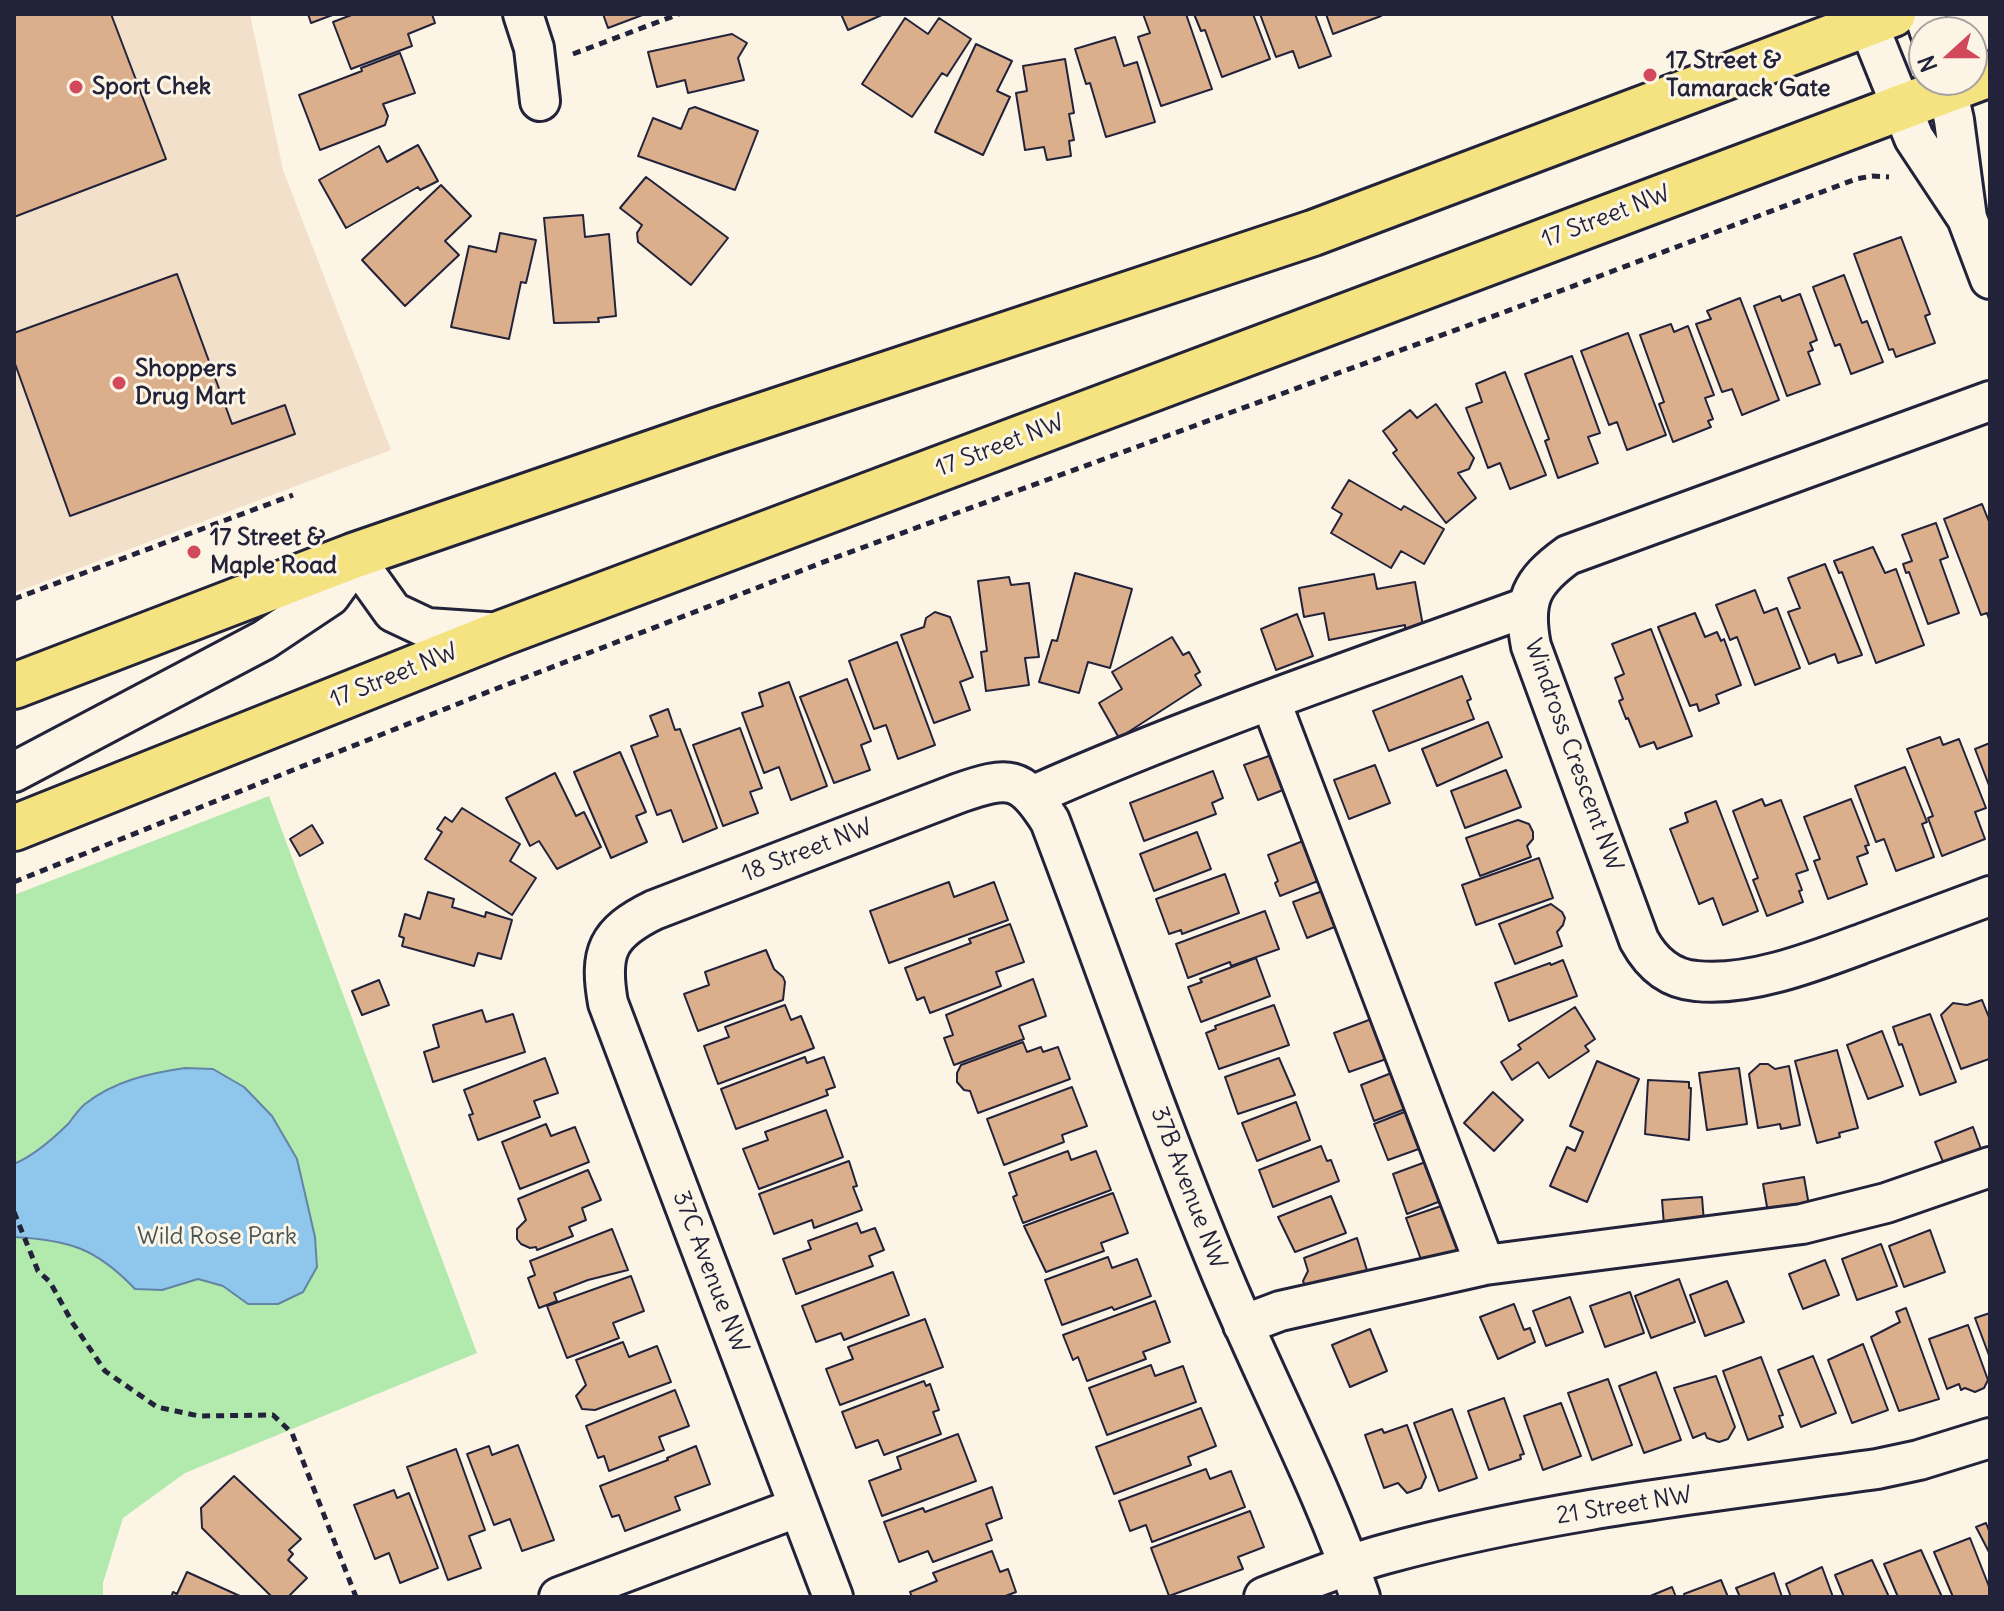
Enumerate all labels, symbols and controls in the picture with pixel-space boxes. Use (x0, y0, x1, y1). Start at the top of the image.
north arrow (1908, 16, 1988, 96)
place label: 17 Street & Tamarack Gate (1666, 47, 1831, 103)
text: N (1912, 52, 1943, 76)
marker: 17 Street & Tamarack Gate (1641, 66, 1659, 84)
place label: Sport Chek (92, 73, 211, 101)
marker: Sport Chek (67, 78, 85, 96)
street label: 17 Street NW (1538, 179, 1674, 255)
place label: Shoppers Drug Mart (135, 355, 246, 411)
marker: Shoppers Drug Mart (110, 374, 128, 392)
street label: 17 Street NW (932, 408, 1068, 484)
place label: 17 Street & Maple Road (210, 524, 337, 580)
marker: 17 Street & Maple Road (185, 543, 203, 561)
street label: Windross Crescent NW (1518, 635, 1628, 875)
street label: 17 Street NW (326, 637, 462, 715)
street label: 18 Street NW (738, 813, 876, 889)
street label: 37B Avenue NW (1144, 1103, 1232, 1273)
street label: 37C Avenue NW (666, 1187, 754, 1357)
park label: Wild Rose Park (137, 1223, 297, 1251)
street label: 21 Street NW (1554, 1481, 1694, 1531)

